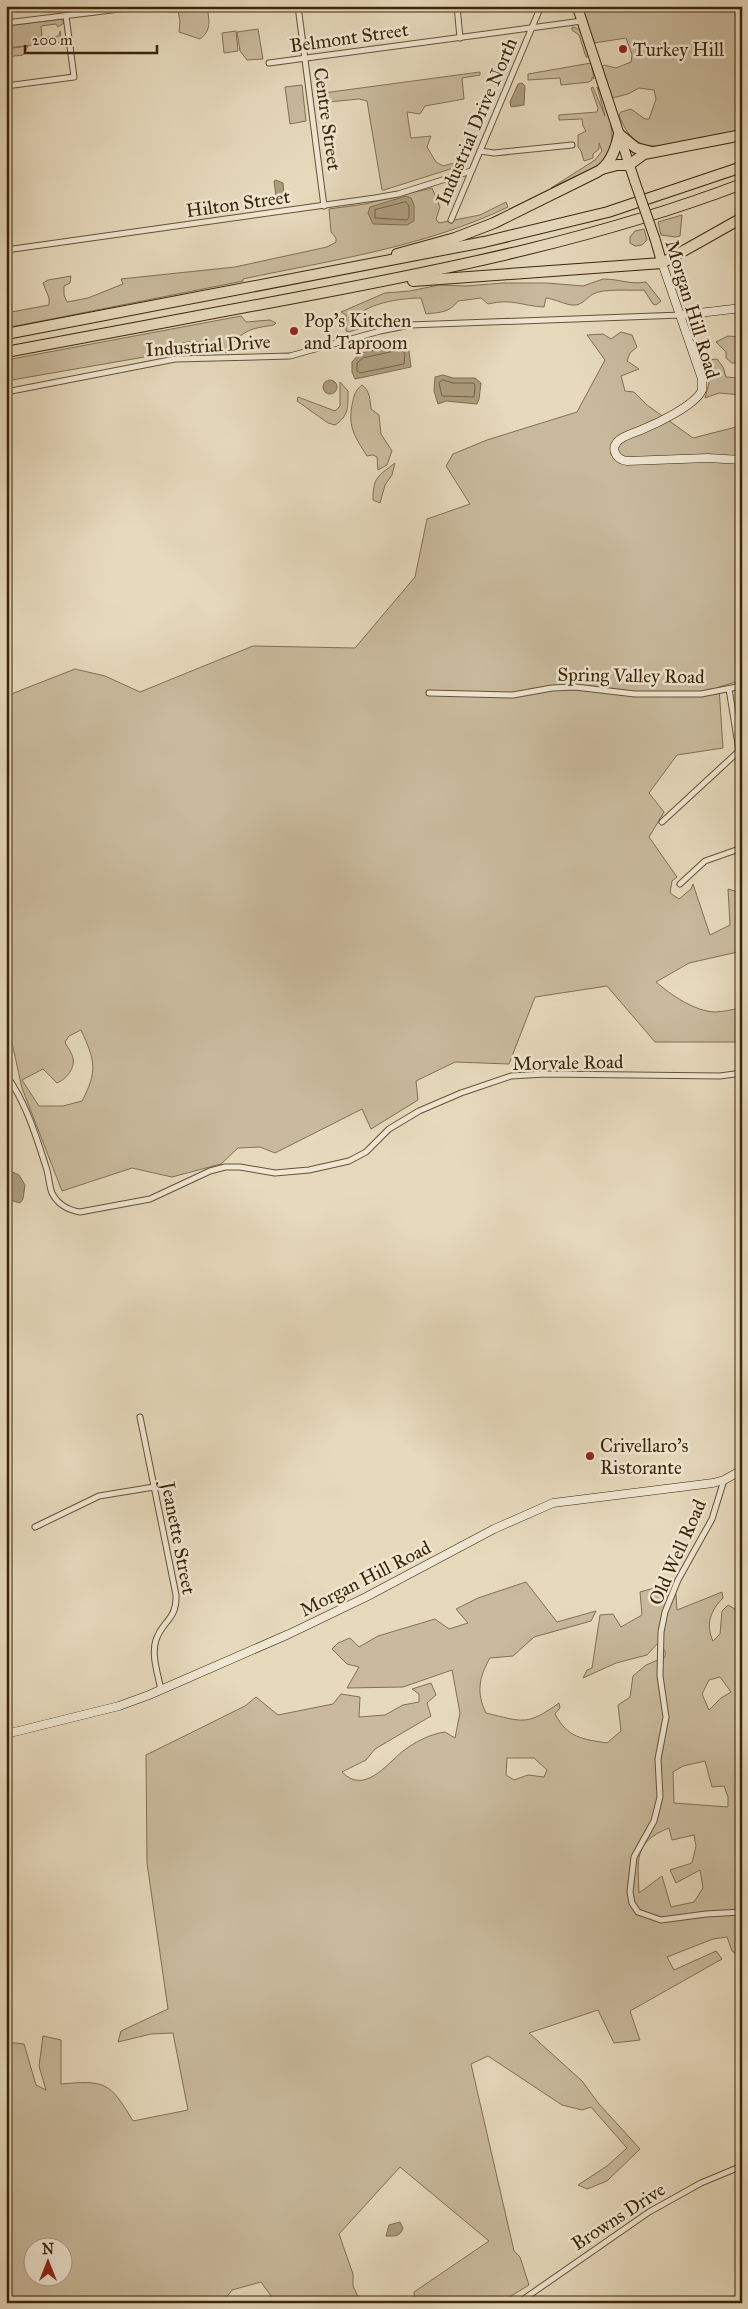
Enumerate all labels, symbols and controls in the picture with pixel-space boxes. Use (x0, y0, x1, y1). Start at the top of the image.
street label: Belmont Street (288, 18, 410, 57)
scale bar (25, 22, 158, 54)
text: 200 m (32, 31, 73, 49)
street label: Industrial Drive North (431, 34, 522, 208)
place label: Turkey Hill (633, 38, 725, 61)
marker: Turkey Hill (617, 43, 629, 55)
street label: Centre Street (309, 66, 346, 172)
street label: Hilton Street (185, 185, 292, 222)
street label: Morgan Hill Road (660, 237, 725, 382)
place label: Pop's Kitchen and Taproom (304, 309, 411, 354)
marker: Pop's Kitchen and Taproom (288, 325, 300, 337)
street label: Industrial Drive (145, 330, 271, 361)
street label: Spring Valley Road (557, 663, 705, 689)
street label: Morvale Road (512, 1050, 624, 1075)
place label: Crivellaro's Ristorante (600, 1434, 689, 1479)
marker: Crivellaro's Ristorante (584, 1450, 596, 1462)
street label: Jeanette Street (155, 1478, 201, 1597)
street label: Old Well Road (644, 1495, 711, 1609)
street label: Morgan Hill Road (296, 1535, 435, 1622)
street label: Browns Drive (567, 2178, 669, 2255)
north arrow (22, 2236, 72, 2286)
text: N (42, 2241, 54, 2258)

